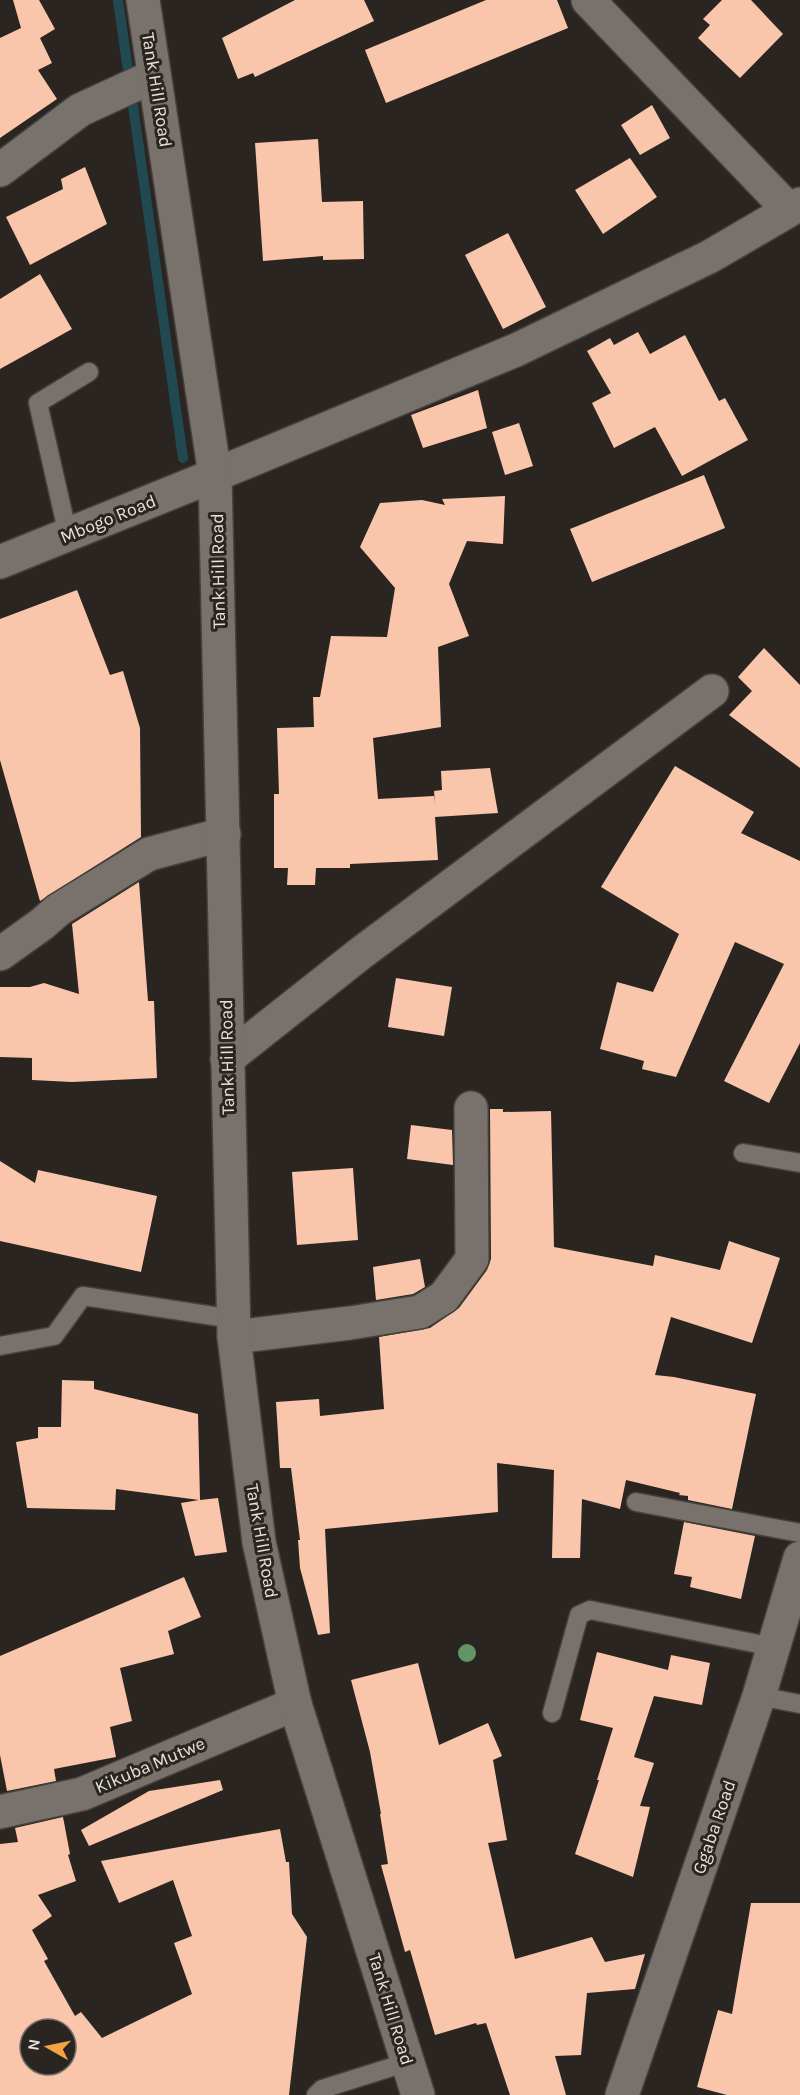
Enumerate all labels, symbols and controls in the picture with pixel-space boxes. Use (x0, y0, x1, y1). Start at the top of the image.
street label: Tank Hill Road (137, 31, 177, 149)
street label: Mbogo Road (57, 490, 159, 548)
street label: Tank Hill Road (206, 513, 230, 629)
street label: Tank Hill Road (215, 999, 239, 1115)
street label: Tank Hill Road (241, 1482, 283, 1600)
street label: Kikuba Mutwe (92, 1732, 208, 1798)
street label: Ggaba Road (688, 1777, 740, 1877)
street label: Tank Hill Road (364, 1950, 418, 2068)
north arrow (18, 2017, 78, 2077)
text: N (23, 2038, 44, 2052)

